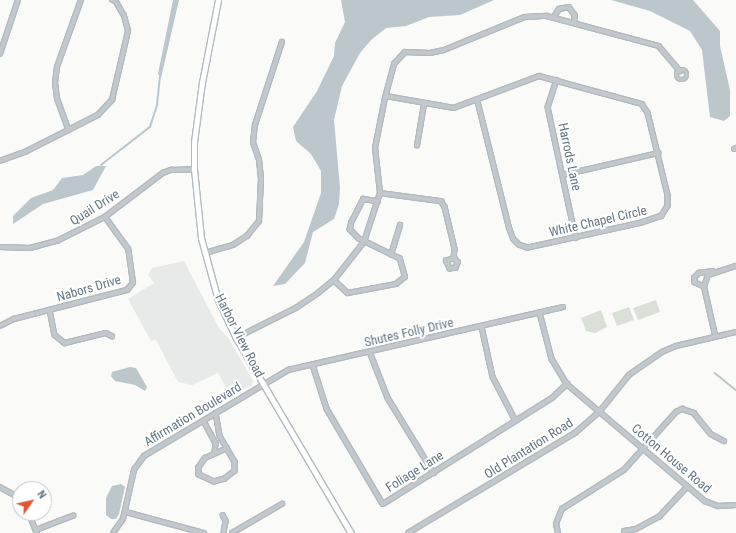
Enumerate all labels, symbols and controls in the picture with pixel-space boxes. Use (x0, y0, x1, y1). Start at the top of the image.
street label: Harrods Lane (554, 122, 584, 192)
street label: Quail Drive (67, 187, 123, 229)
street label: White Chapel Circle (548, 203, 648, 241)
street label: Nabors Drive (55, 272, 123, 306)
street label: Harbor View Road (211, 291, 267, 381)
street label: Shutes Folly Drive (363, 315, 455, 351)
street label: Affirmation Boulevard (142, 380, 244, 450)
street label: Old Plantation Road (482, 415, 576, 483)
street label: Cotton House Road (628, 421, 714, 497)
street label: Foliage Lane (383, 448, 447, 496)
north arrow (12, 481, 52, 521)
text: N (34, 488, 49, 501)

